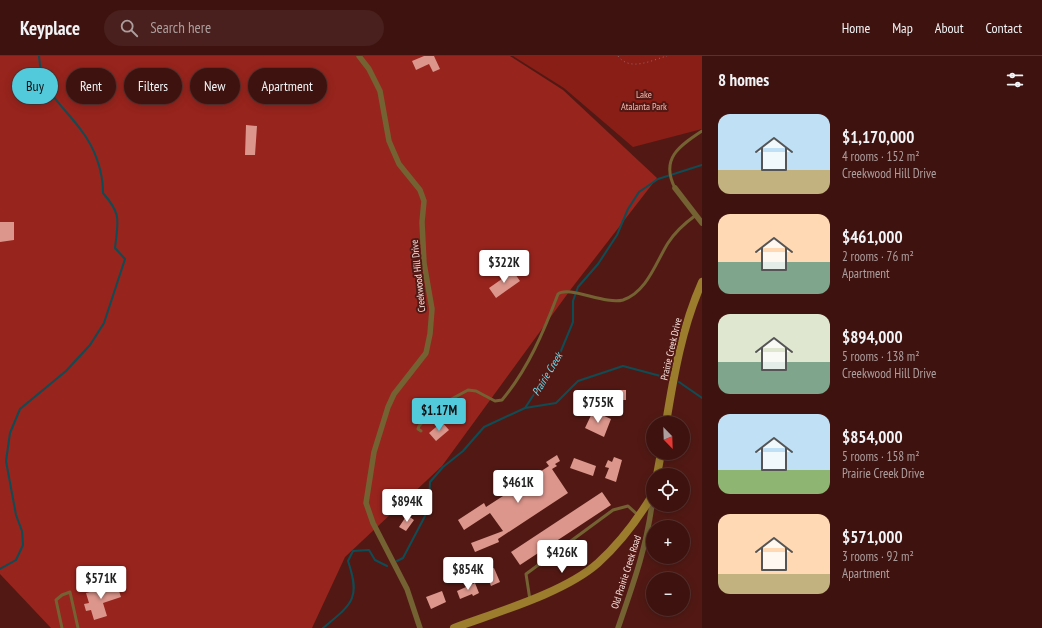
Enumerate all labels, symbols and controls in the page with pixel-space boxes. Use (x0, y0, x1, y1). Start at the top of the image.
search box (104, 10, 384, 46)
text: Keyplace (20, 16, 80, 40)
icon: search (118, 17, 140, 39)
text: Search here (150, 18, 211, 37)
text: Home (842, 19, 870, 37)
text: Map (892, 19, 913, 37)
text: About (935, 19, 964, 37)
text: Contact (986, 19, 1022, 37)
chip: Buy (12, 68, 58, 104)
chip: Rent (66, 68, 116, 104)
chip: Filters (124, 68, 182, 104)
chip: New (190, 68, 240, 104)
chip: Apartment (248, 68, 327, 104)
text: 8 homes (718, 69, 769, 91)
icon: filters (1004, 69, 1026, 91)
park label: Lake Atalanta Park (621, 88, 667, 113)
text: $1,170,000 (842, 126, 914, 148)
icon: home (750, 130, 798, 178)
text: 4 rooms · 152 m² (842, 148, 920, 165)
text: Creekwood Hill Drive (842, 165, 936, 182)
text: $461,000 (842, 226, 903, 248)
icon: home (750, 230, 798, 278)
street label: Creekwood Hill Drive (408, 239, 428, 313)
text: 2 rooms · 76 m² (842, 248, 914, 265)
pin: $322K (476, 250, 532, 284)
text: $322K (488, 254, 520, 271)
text: Apartment (842, 265, 890, 282)
street label: Prairie Creek Drive (658, 317, 684, 381)
text: $894,000 (842, 326, 903, 348)
icon: home (750, 330, 798, 378)
water label: Prairie Creek (529, 348, 566, 398)
text: 5 rooms · 138 m² (842, 348, 920, 365)
text: Creekwood Hill Drive (842, 365, 936, 382)
pin: $755K (570, 390, 626, 424)
text: $755K (582, 394, 614, 411)
pin: $1.17M (406, 398, 472, 432)
text: $1.17M (421, 402, 457, 419)
north arrow (646, 416, 690, 460)
map controls (646, 416, 690, 616)
text: $854,000 (842, 426, 903, 448)
icon: home (750, 430, 798, 478)
text: 5 rooms · 158 m² (842, 448, 920, 465)
text: Prairie Creek Drive (842, 465, 925, 482)
button: locate (646, 468, 690, 512)
pin: $461K (490, 470, 546, 504)
text: $461K (502, 474, 534, 491)
pin: $894K (379, 489, 435, 523)
text: $894K (391, 493, 423, 510)
button: + (646, 520, 690, 564)
text: $571,000 (842, 526, 903, 548)
icon: home (750, 530, 798, 578)
street label: Old Prairie Creek Road (608, 533, 644, 611)
pin: $426K (534, 540, 590, 574)
text: $426K (546, 544, 578, 561)
text: 3 rooms · 92 m² (842, 548, 914, 565)
pin: $854K (440, 557, 496, 591)
text: $854K (452, 561, 484, 578)
text: Apartment (842, 565, 890, 582)
pin: $571K (73, 566, 129, 600)
text: $571K (85, 570, 117, 587)
button: − (646, 572, 690, 616)

